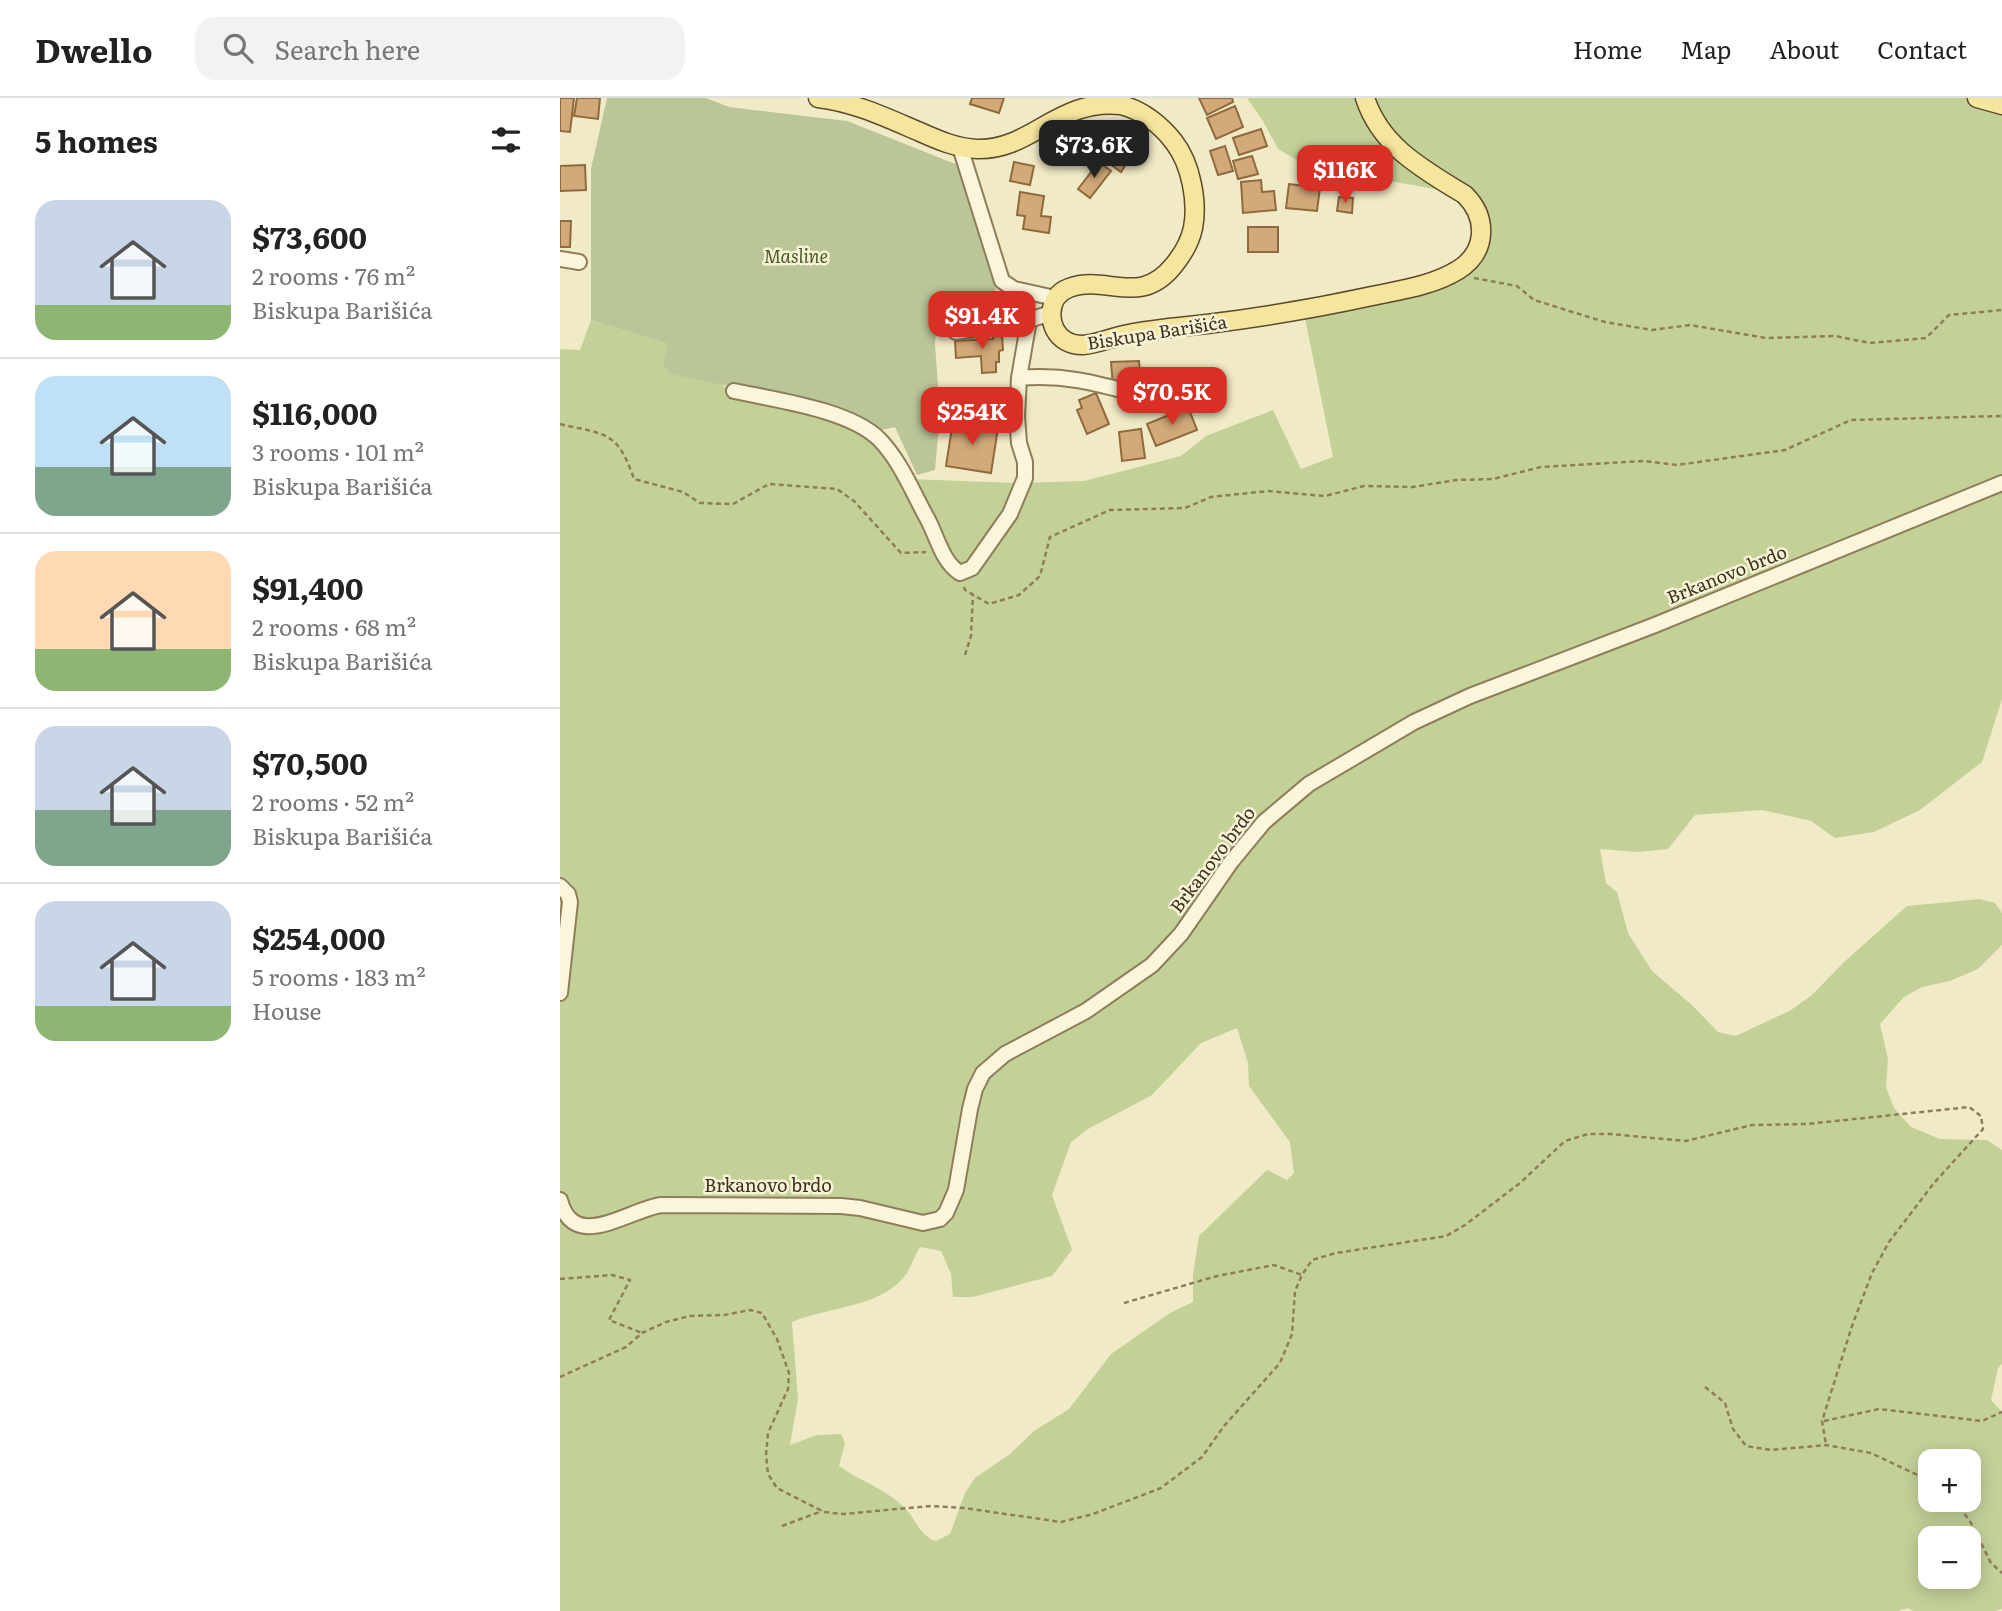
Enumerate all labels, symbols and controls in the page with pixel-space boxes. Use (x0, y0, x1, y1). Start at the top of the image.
search box (195, 17, 685, 80)
text: Dwello (35, 24, 153, 73)
icon: search (219, 29, 257, 67)
text: Search here (275, 29, 420, 68)
text: Home (1573, 31, 1642, 66)
text: Map (1680, 31, 1731, 66)
text: About (1769, 31, 1839, 66)
text: Contact (1877, 31, 1967, 66)
text: 5 homes (35, 118, 158, 162)
pin: $73.6K (1037, 120, 1151, 180)
icon: filters (487, 121, 525, 159)
text: $73.6K (1055, 126, 1133, 160)
pin: $116K (1296, 146, 1394, 205)
text: $116K (1313, 151, 1377, 185)
text: $73,600 (252, 214, 367, 258)
icon: home (91, 228, 175, 312)
park label: Masline (764, 242, 828, 269)
text: 2 rooms · 76 m² (252, 258, 415, 292)
text: Biskupa Barišića (252, 292, 433, 326)
pin: $91.4K (925, 292, 1039, 351)
text: $91.4K (944, 297, 1020, 331)
street label: Biskupa Barišića (1085, 307, 1229, 356)
pin: $70.5K (1115, 368, 1229, 427)
text: $70.5K (1133, 373, 1211, 407)
pin: $254K (923, 388, 1021, 447)
text: $116,000 (252, 390, 377, 434)
text: $254K (937, 393, 1007, 427)
icon: home (91, 404, 175, 488)
text: 3 rooms · 101 m² (252, 434, 424, 468)
text: Biskupa Barišića (252, 468, 433, 502)
street label: Brkanovo brdo (1662, 537, 1791, 610)
text: $91,400 (252, 565, 363, 609)
icon: home (91, 579, 175, 663)
text: 2 rooms · 68 m² (252, 609, 416, 643)
text: Biskupa Barišića (252, 643, 433, 677)
text: $70,500 (252, 740, 368, 784)
icon: home (91, 754, 175, 838)
text: 2 rooms · 52 m² (252, 784, 414, 818)
street label: Brkanovo brdo (1163, 800, 1261, 918)
text: Biskupa Barišića (252, 818, 433, 852)
text: $254,000 (252, 915, 386, 959)
icon: home (91, 929, 175, 1013)
text: 5 rooms · 183 m² (252, 959, 426, 993)
text: House (252, 993, 321, 1027)
street label: Brkanovo brdo (704, 1171, 832, 1198)
map controls (1918, 1449, 1981, 1589)
button: + (1918, 1449, 1981, 1512)
button: − (1918, 1526, 1981, 1589)

